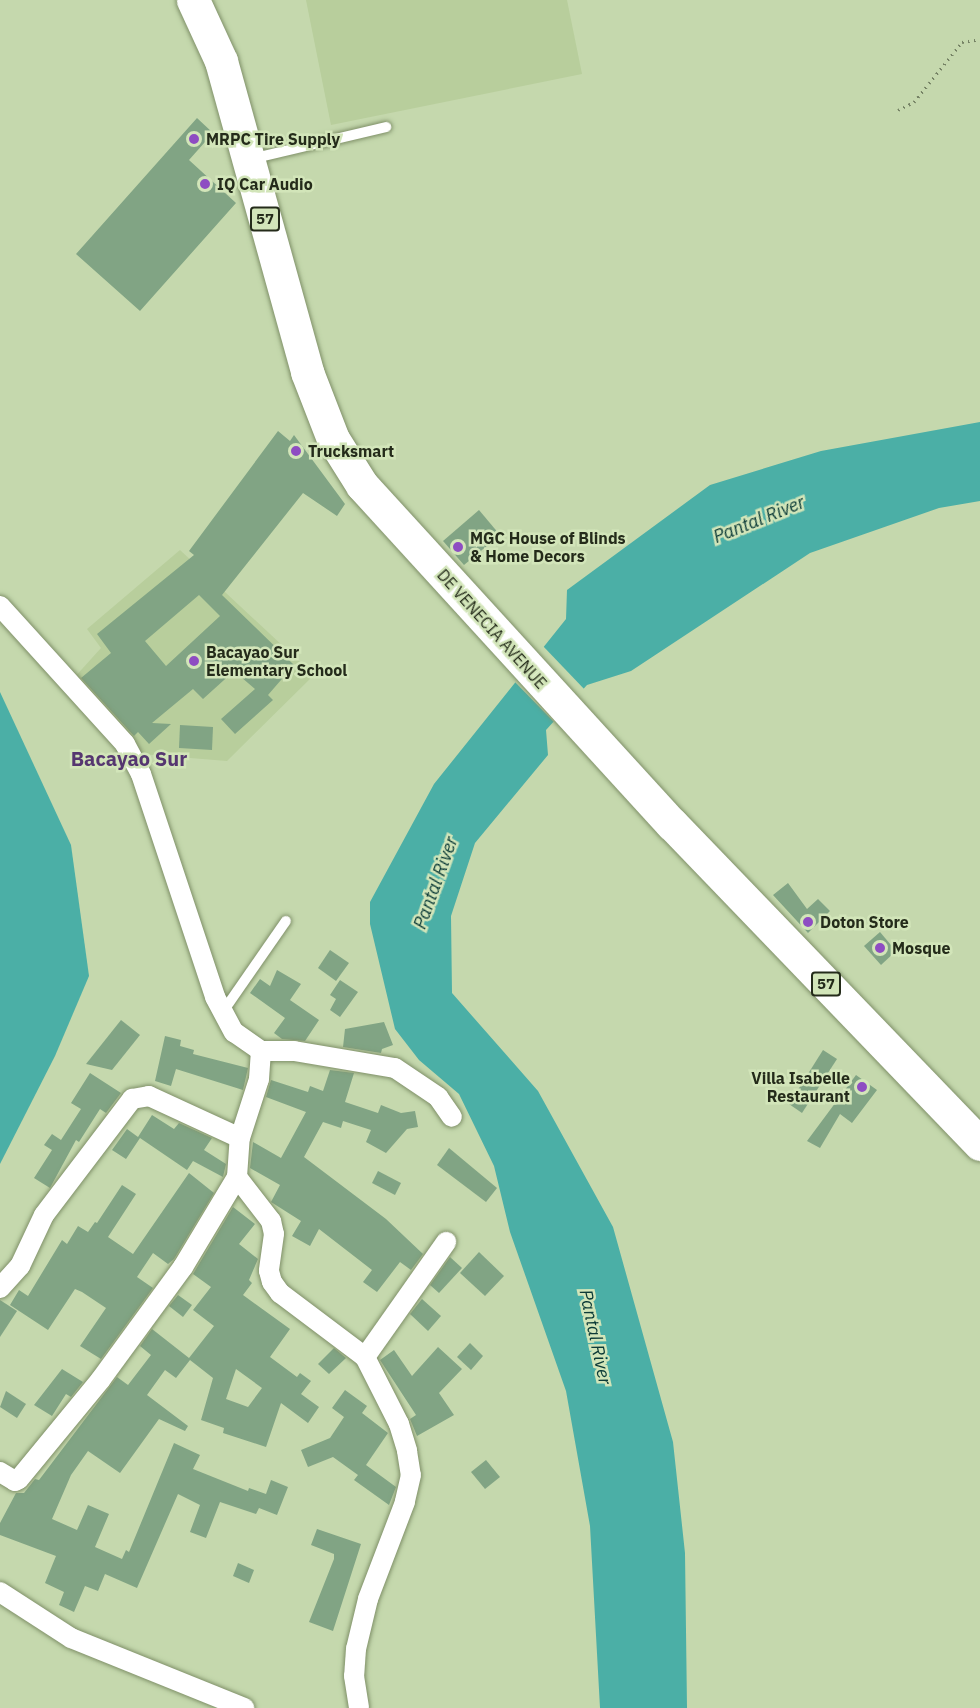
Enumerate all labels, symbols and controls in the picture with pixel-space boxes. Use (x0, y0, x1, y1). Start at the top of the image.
place label: MRPC Tire Supply (206, 129, 340, 149)
marker: MRPC Tire Supply (187, 132, 201, 146)
place label: IQ Car Audio (217, 174, 313, 194)
marker: IQ Car Audio (198, 177, 212, 191)
road number: 57 (250, 207, 280, 231)
place label: Trucksmart (308, 441, 394, 461)
marker: Trucksmart (289, 444, 303, 458)
water label: Pantal River (710, 492, 808, 548)
place label: MGC House of Blinds & Home Decors (470, 528, 626, 566)
marker: MGC House of Blinds & Home Decors (451, 540, 465, 554)
street label: DE VENECIA AVENUE (433, 565, 551, 693)
place label: Bacayao Sur Elementary School (206, 642, 347, 680)
marker: Bacayao Sur Elementary School (187, 654, 201, 668)
district label: Bacayao Sur (71, 746, 187, 770)
water label: Pantal River (409, 834, 463, 932)
place label: Doton Store (820, 912, 909, 932)
marker: Doton Store (801, 915, 815, 929)
place label: Mosque (892, 938, 950, 958)
marker: Mosque (873, 941, 887, 955)
road number: 57 (811, 972, 841, 996)
place label: Villa Isabelle Restaurant (751, 1068, 850, 1106)
marker: Villa Isabelle Restaurant (855, 1080, 869, 1094)
water label: Pantal River (574, 1288, 616, 1386)

